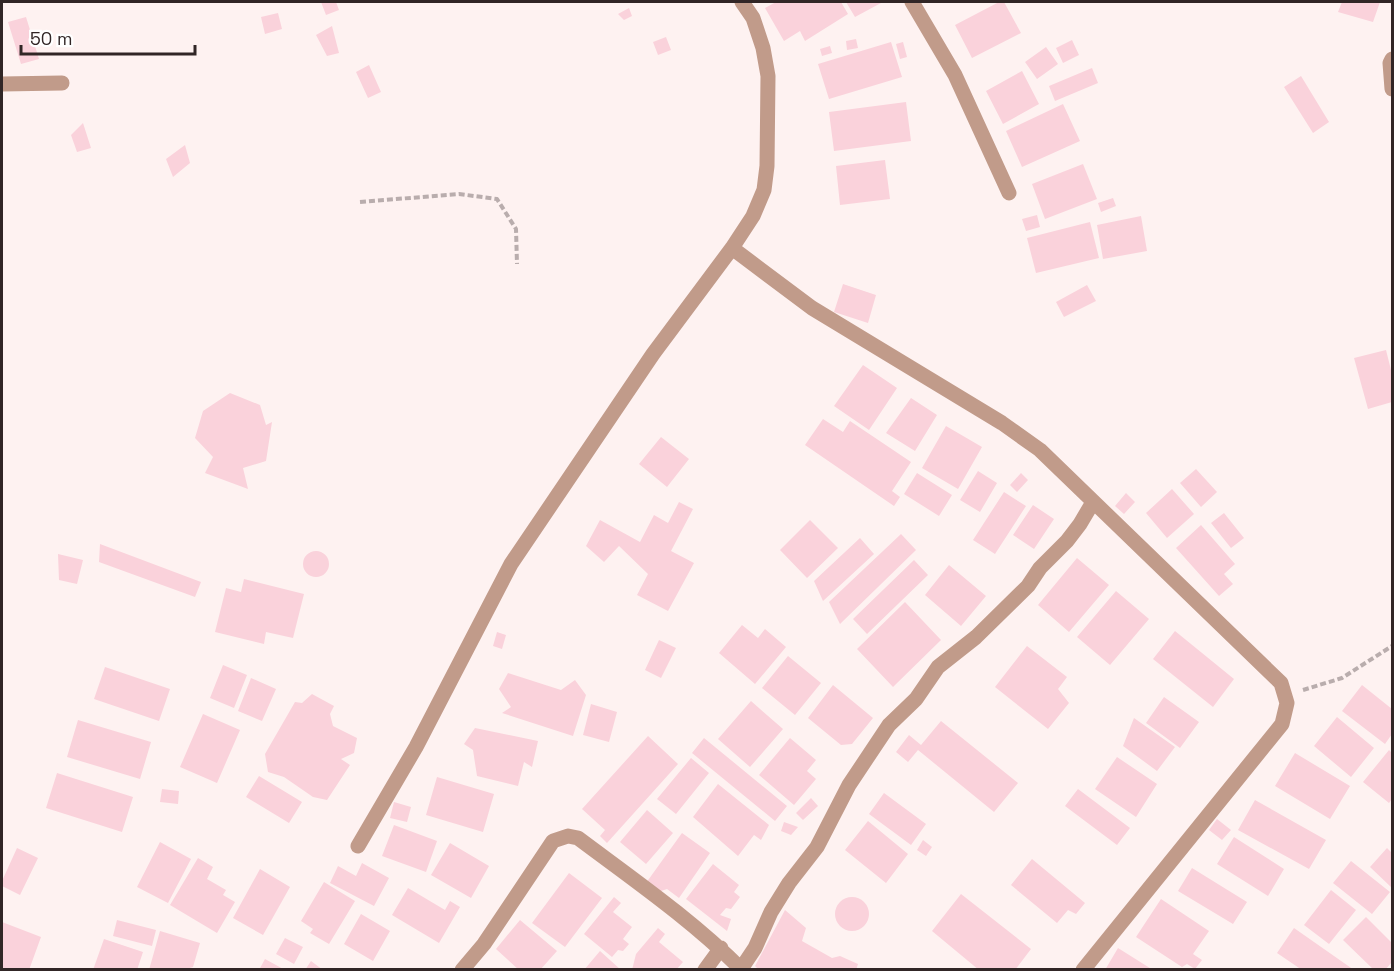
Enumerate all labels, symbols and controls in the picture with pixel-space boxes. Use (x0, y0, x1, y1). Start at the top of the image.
scale bar (21, 18, 195, 56)
text: 50 m (30, 27, 72, 50)

